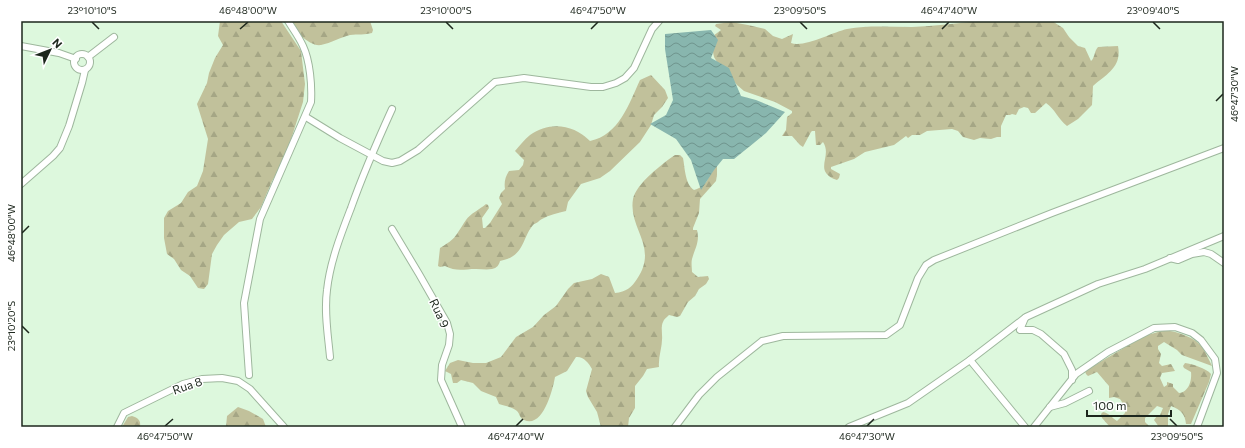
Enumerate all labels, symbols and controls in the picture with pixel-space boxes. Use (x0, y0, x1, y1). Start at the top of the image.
text: 23°10'10"S (67, 4, 117, 16)
text: 46°48'00"W (219, 4, 277, 16)
text: 23°10'00"S (420, 4, 472, 16)
text: 46°47'50"W (570, 4, 626, 16)
text: 23°09'50"S (774, 4, 826, 16)
text: 46°47'40"W (921, 4, 977, 16)
text: 23°09'40"S (1127, 4, 1179, 16)
north arrow (30, 30, 70, 70)
text: N (50, 35, 65, 50)
text: 46°47'30"W (1228, 66, 1240, 122)
text: 46°48'00"W (5, 204, 17, 262)
street label: Rua 9 (427, 296, 453, 330)
text: 23°10'20"S (5, 301, 17, 351)
street label: Rua 8 (170, 373, 204, 397)
scale bar (1087, 392, 1171, 418)
text: 100 m (1093, 398, 1127, 412)
text: 46°47'50"W (137, 430, 193, 442)
text: 46°47'40"W (488, 430, 544, 442)
text: 46°47'30"W (839, 430, 895, 442)
text: 23°09'50"S (1151, 430, 1203, 442)

